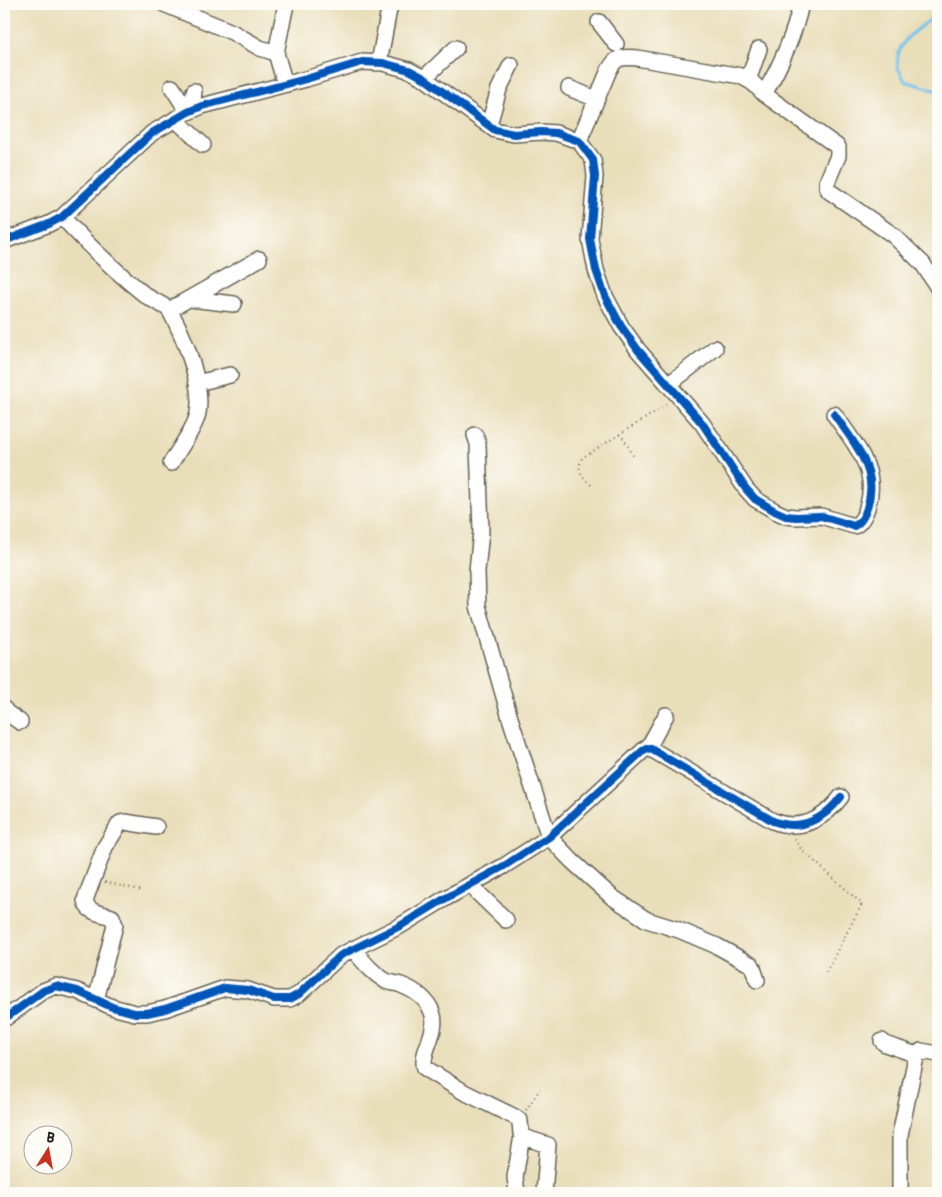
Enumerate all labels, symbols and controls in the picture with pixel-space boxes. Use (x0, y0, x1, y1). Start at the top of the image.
north arrow (22, 1124, 72, 1174)
text: B (45, 1129, 56, 1147)

